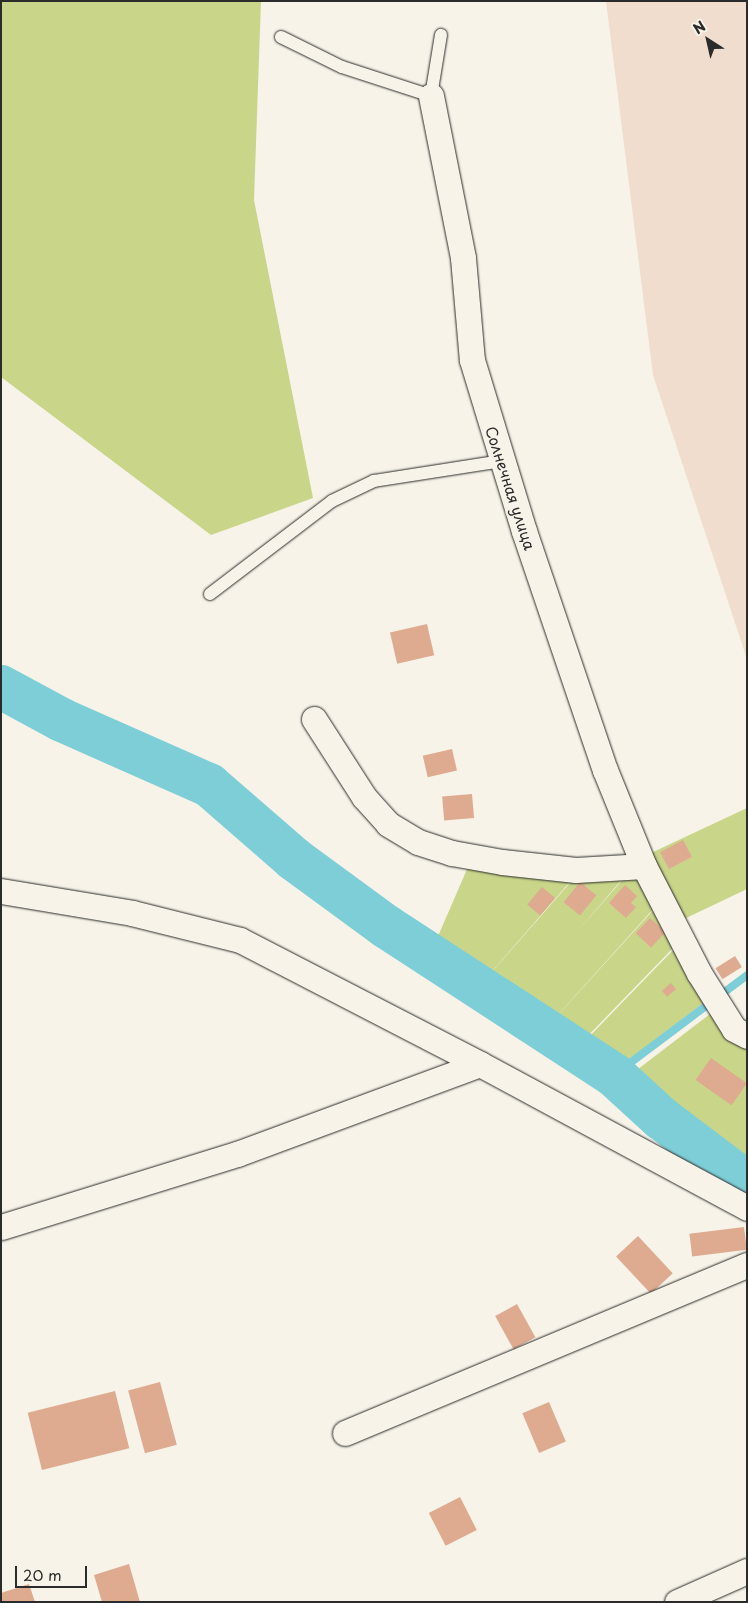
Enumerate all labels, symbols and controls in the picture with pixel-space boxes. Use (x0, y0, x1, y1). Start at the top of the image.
north arrow (683, 15, 733, 65)
text: N (689, 16, 710, 39)
street label: Солнечная улица (482, 423, 540, 553)
scale bar (18, 1556, 90, 1588)
text: 20 m (23, 1563, 62, 1586)

